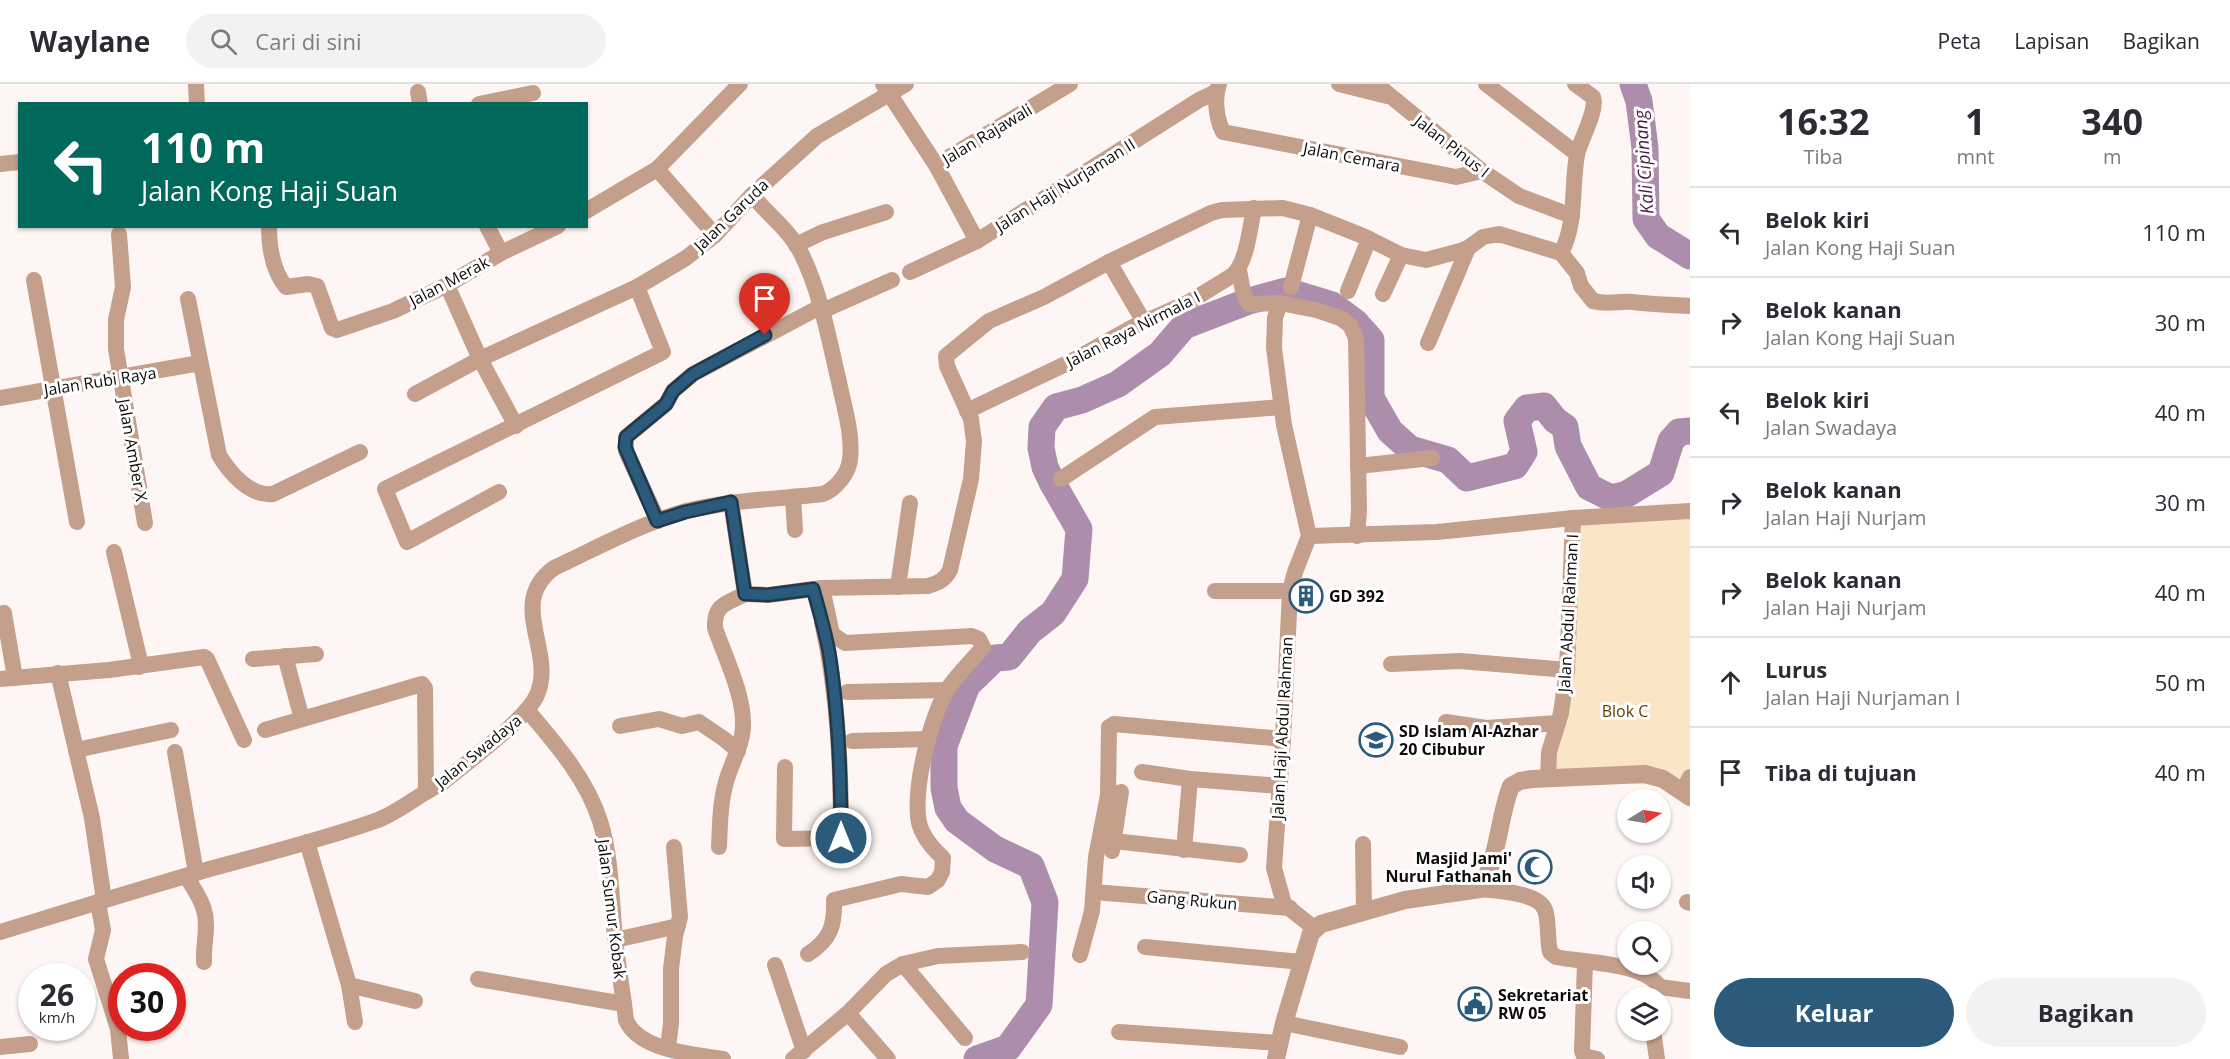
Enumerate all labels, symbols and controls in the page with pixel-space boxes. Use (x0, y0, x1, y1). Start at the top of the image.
search box (186, 14, 606, 68)
text: Waylane (30, 22, 150, 60)
icon: search (207, 25, 240, 58)
text: Cari di sini (255, 26, 361, 56)
text: Peta (1938, 27, 1981, 55)
text: Lapisan (2014, 27, 2089, 55)
text: Bagikan (2122, 27, 2200, 55)
text: 16:32 (1777, 97, 1870, 146)
text: 1 (1965, 97, 1986, 146)
text: 340 (2081, 97, 2143, 146)
street label: Jalan Rajawali (936, 99, 1036, 171)
street label: Jalan Pinus I (1408, 109, 1494, 182)
water label: Kali Cipinang (1627, 109, 1659, 215)
text: 110 m (141, 118, 265, 175)
icon: left (42, 126, 120, 204)
street label: Jalan Haji Nurjaman II (989, 133, 1139, 238)
street label: Jalan Cemara (1300, 136, 1402, 177)
text: Tiba (1804, 143, 1843, 170)
text: mnt (1956, 143, 1994, 170)
text: m (2103, 143, 2121, 170)
text: Jalan Kong Haji Suan (141, 172, 398, 209)
street label: Jalan Garuda (688, 174, 773, 258)
text: Belok kiri (1765, 204, 1870, 234)
icon: left (1714, 216, 1747, 249)
text: 110 m (2142, 217, 2206, 247)
text: Jalan Kong Haji Suan (1765, 234, 1955, 261)
street label: Jalan Merak (404, 251, 493, 312)
pin (739, 273, 790, 335)
icon: arrive (748, 282, 781, 315)
street label: Jalan Raya Nirmala I (1060, 286, 1204, 373)
text: Belok kanan (1765, 294, 1902, 324)
icon: right (1714, 306, 1747, 339)
text: 30 m (2155, 307, 2206, 337)
text: Jalan Kong Haji Suan (1765, 324, 1955, 351)
street label: Jalan Rubi Raya (40, 361, 158, 401)
text: Belok kiri (1765, 384, 1870, 414)
street label: Jalan Amber X (113, 395, 153, 504)
icon: left (1714, 396, 1747, 429)
text: 40 m (2155, 397, 2206, 427)
text: Jalan Swadaya (1765, 414, 1897, 441)
text: Belok kanan (1765, 474, 1902, 504)
icon: right (1714, 486, 1747, 519)
text: 30 m (2155, 487, 2206, 517)
text: Jalan Haji Nurjam (1765, 504, 1926, 531)
street label: Jalan Abdul Rahman I (1553, 533, 1583, 695)
text: Belok kanan (1765, 564, 1902, 594)
icon: right (1714, 576, 1747, 609)
text: 40 m (2155, 577, 2206, 607)
building icon: GD 392 (1288, 578, 1324, 614)
place label: GD 392 (1329, 585, 1384, 607)
text: Jalan Haji Nurjam (1765, 594, 1926, 621)
street label: Jalan Haji Abdul Rahman (1266, 636, 1298, 822)
text: Lurus (1765, 654, 1827, 684)
icon: ahead (1714, 666, 1747, 699)
text: 50 m (2155, 667, 2206, 697)
text: Jalan Haji Nurjaman I (1765, 684, 1961, 711)
park label: Blok C (1602, 700, 1648, 722)
street label: Jalan Swadaya (428, 709, 526, 794)
place label: SD Islam Al-Azhar 20 Cibubur (1399, 720, 1539, 760)
school or university icon: SD Islam Al-Azhar 20 Cibubur (1358, 722, 1394, 758)
icon: arrive (1714, 756, 1747, 789)
text: Tiba di tujuan (1765, 757, 1917, 787)
text: 40 m (2155, 757, 2206, 787)
north arrow (1617, 789, 1671, 843)
map controls (1617, 789, 1671, 1041)
position arrow (809, 806, 873, 870)
street label: Jalan Sumur Kobak (592, 836, 632, 981)
place label: Masjid Jami' Nurul Fathanah (1385, 847, 1512, 887)
mosque icon: Masjid Jami' Nurul Fathanah (1517, 849, 1553, 885)
button: sound (1617, 855, 1671, 909)
street label: Gang Rukun (1146, 885, 1238, 915)
button: search (1617, 921, 1671, 975)
speed limit sign: 30 (108, 963, 186, 1041)
text: 26 (40, 974, 74, 1015)
button: Keluar (1714, 978, 1954, 1047)
button: Bagikan (1966, 978, 2206, 1047)
place label: Sekretariat RW 05 (1498, 984, 1588, 1024)
public building icon: Sekretariat RW 05 (1457, 986, 1493, 1022)
button: layers (1617, 987, 1671, 1041)
text: km/h (39, 1007, 75, 1027)

